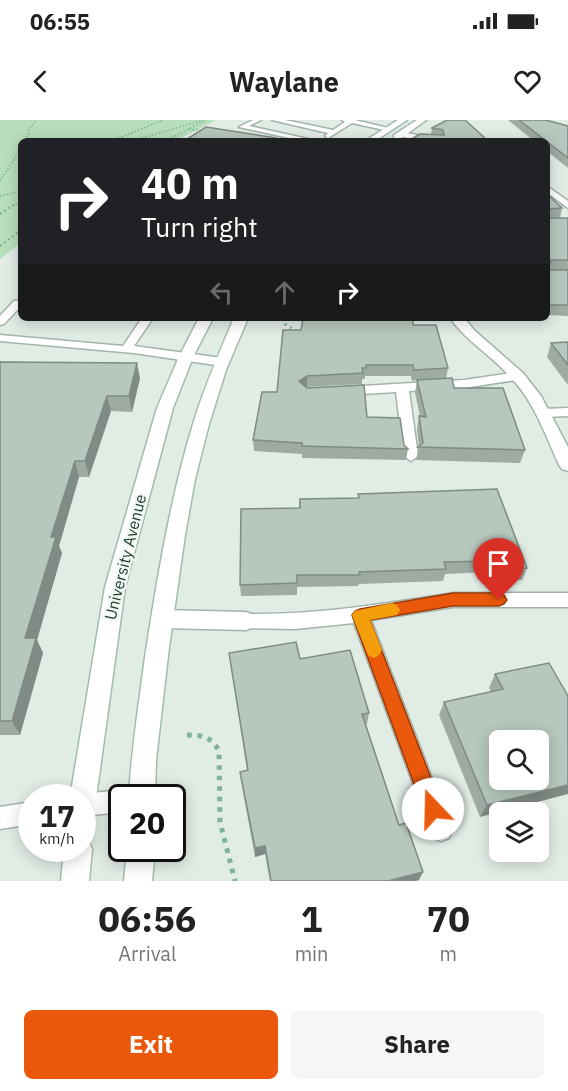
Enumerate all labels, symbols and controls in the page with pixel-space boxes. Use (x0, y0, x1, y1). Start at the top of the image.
text: 06:55 (30, 7, 90, 36)
text: Waylane (229, 64, 339, 99)
icon: back (24, 65, 57, 98)
icon: heart (511, 65, 544, 98)
text: 40 m (141, 156, 239, 211)
icon: right (42, 162, 120, 240)
text: Turn right (141, 209, 258, 244)
icon: left (205, 276, 238, 309)
icon: ahead (268, 276, 301, 309)
icon: right (331, 276, 364, 309)
street label: University Avenue (100, 492, 150, 622)
pin (473, 538, 524, 600)
icon: arrive (482, 547, 515, 580)
map controls (489, 730, 549, 862)
button: search (489, 730, 549, 790)
position arrow (401, 777, 465, 841)
speed limit sign: 20 (108, 784, 186, 862)
text: 17 (39, 796, 75, 835)
button: layers (489, 802, 549, 862)
text: km/h (39, 829, 75, 848)
text: 06:56 (98, 895, 196, 942)
text: 1 (301, 895, 322, 942)
text: 70 (427, 895, 470, 942)
text: Arrival (118, 940, 176, 967)
text: min (295, 940, 328, 967)
text: m (439, 940, 457, 967)
button: Exit (24, 1010, 278, 1079)
button: Share (290, 1010, 544, 1079)

